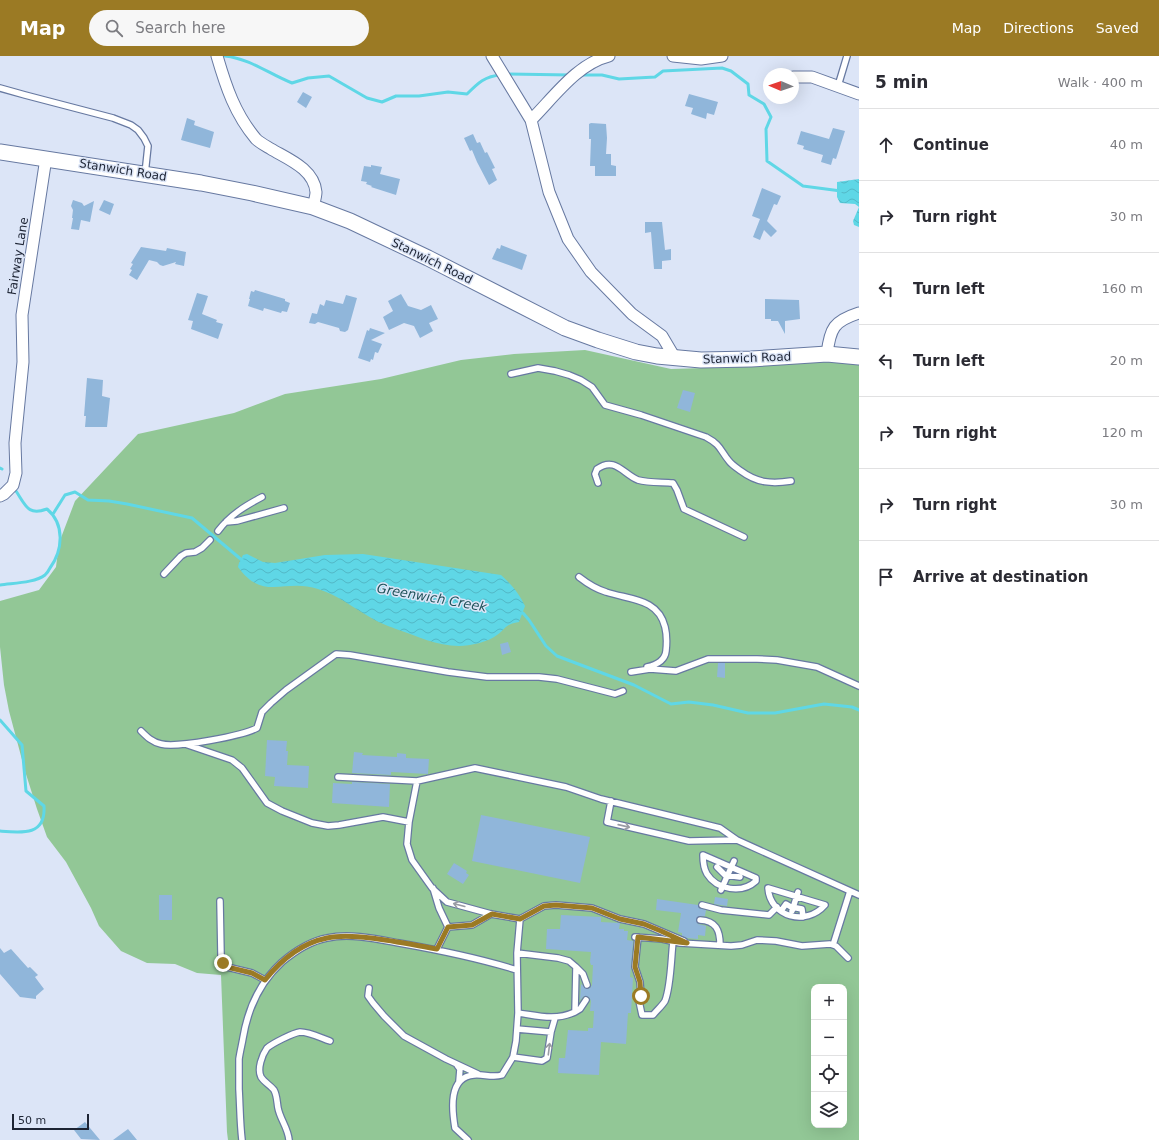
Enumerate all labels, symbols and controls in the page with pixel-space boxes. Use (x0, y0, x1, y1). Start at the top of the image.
search box (89, 10, 369, 46)
text: Map (20, 17, 65, 39)
icon: search (103, 17, 125, 39)
text: Search here (135, 19, 225, 37)
text: Map (952, 20, 981, 36)
text: Directions (1003, 20, 1074, 36)
text: Saved (1096, 20, 1139, 36)
north arrow (763, 68, 799, 104)
text: 5 min (875, 72, 928, 92)
text: Walk · 400 m (1058, 75, 1143, 90)
icon: ahead (875, 134, 897, 156)
text: Continue (913, 136, 989, 154)
text: 40 m (1110, 137, 1143, 152)
street label: Stanwich Road (78, 156, 168, 184)
icon: right (875, 206, 897, 228)
text: Turn right (913, 208, 997, 226)
text: 30 m (1110, 209, 1143, 224)
street label: Fairway Lane (5, 216, 31, 296)
street label: Stanwich Road (389, 235, 475, 287)
icon: left (875, 278, 897, 300)
text: Turn left (913, 280, 985, 298)
text: 160 m (1101, 281, 1143, 296)
street label: Stanwich Road (703, 349, 791, 367)
icon: left (875, 350, 897, 372)
text: Turn left (913, 352, 985, 370)
text: 20 m (1110, 353, 1143, 368)
icon: right (875, 422, 897, 444)
text: Turn right (913, 424, 997, 442)
text: 120 m (1101, 425, 1143, 440)
icon: right (875, 494, 897, 516)
text: Turn right (913, 496, 997, 514)
text: 30 m (1110, 497, 1143, 512)
icon: arrive (875, 566, 897, 588)
text: Arrive at destination (913, 568, 1088, 586)
water label: Greenwich Creek (376, 580, 489, 615)
one-way arrow (617, 822, 630, 830)
one-way arrow (453, 901, 466, 908)
route end (214, 954, 232, 972)
map controls (811, 984, 847, 1128)
button: + (811, 984, 847, 1020)
route start (632, 987, 650, 1005)
button: − (811, 1020, 847, 1056)
one-way arrow (545, 1043, 552, 1056)
button: locate (811, 1056, 847, 1092)
button: layers (811, 1092, 847, 1128)
scale bar (12, 1112, 89, 1131)
text: 50 m (18, 1114, 46, 1127)

